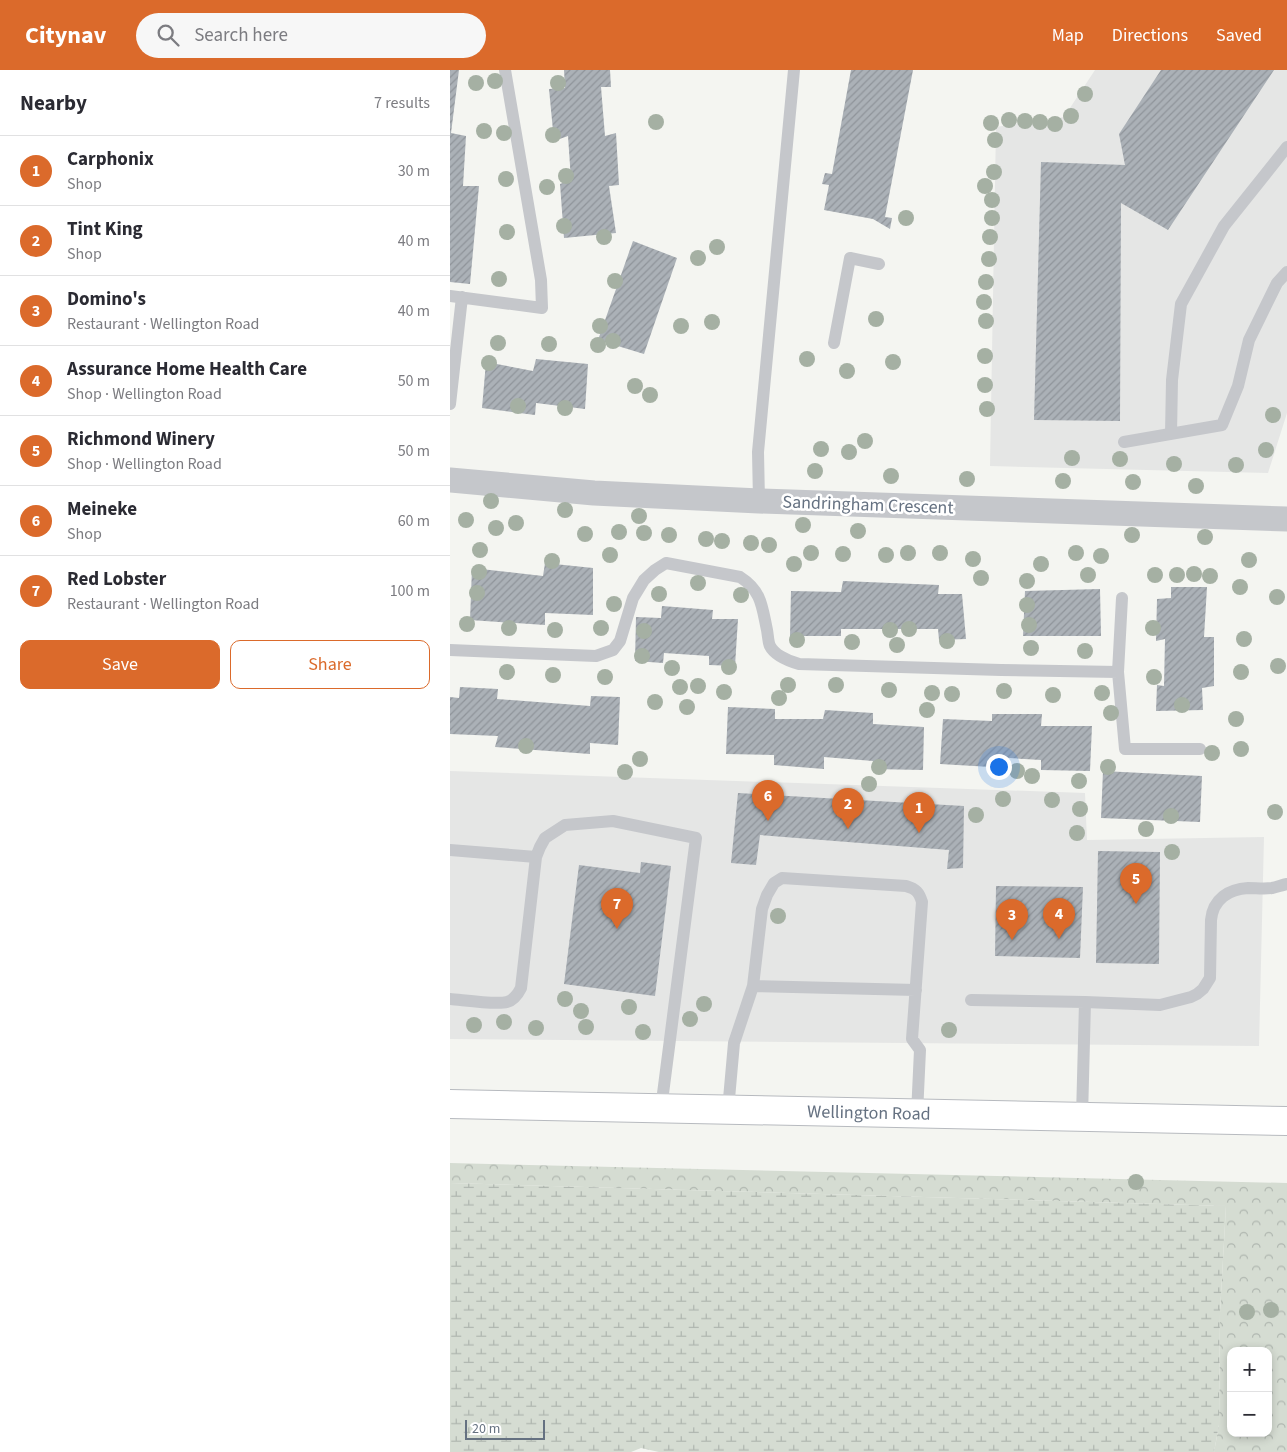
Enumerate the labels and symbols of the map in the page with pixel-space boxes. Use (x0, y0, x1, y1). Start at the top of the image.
street label: Sandringham Crescent (782, 490, 954, 520)
your location (986, 754, 1012, 780)
pin: 6 (752, 780, 784, 821)
pin: 2 (832, 788, 864, 829)
pin: 1 (903, 792, 935, 833)
pin: 5 (1120, 863, 1152, 904)
pin: 7 (601, 888, 633, 929)
pin: 4 (1043, 898, 1075, 939)
pin: 3 (996, 899, 1028, 940)
street label: Wellington Road (807, 1099, 931, 1126)
scale bar (465, 1417, 545, 1440)

